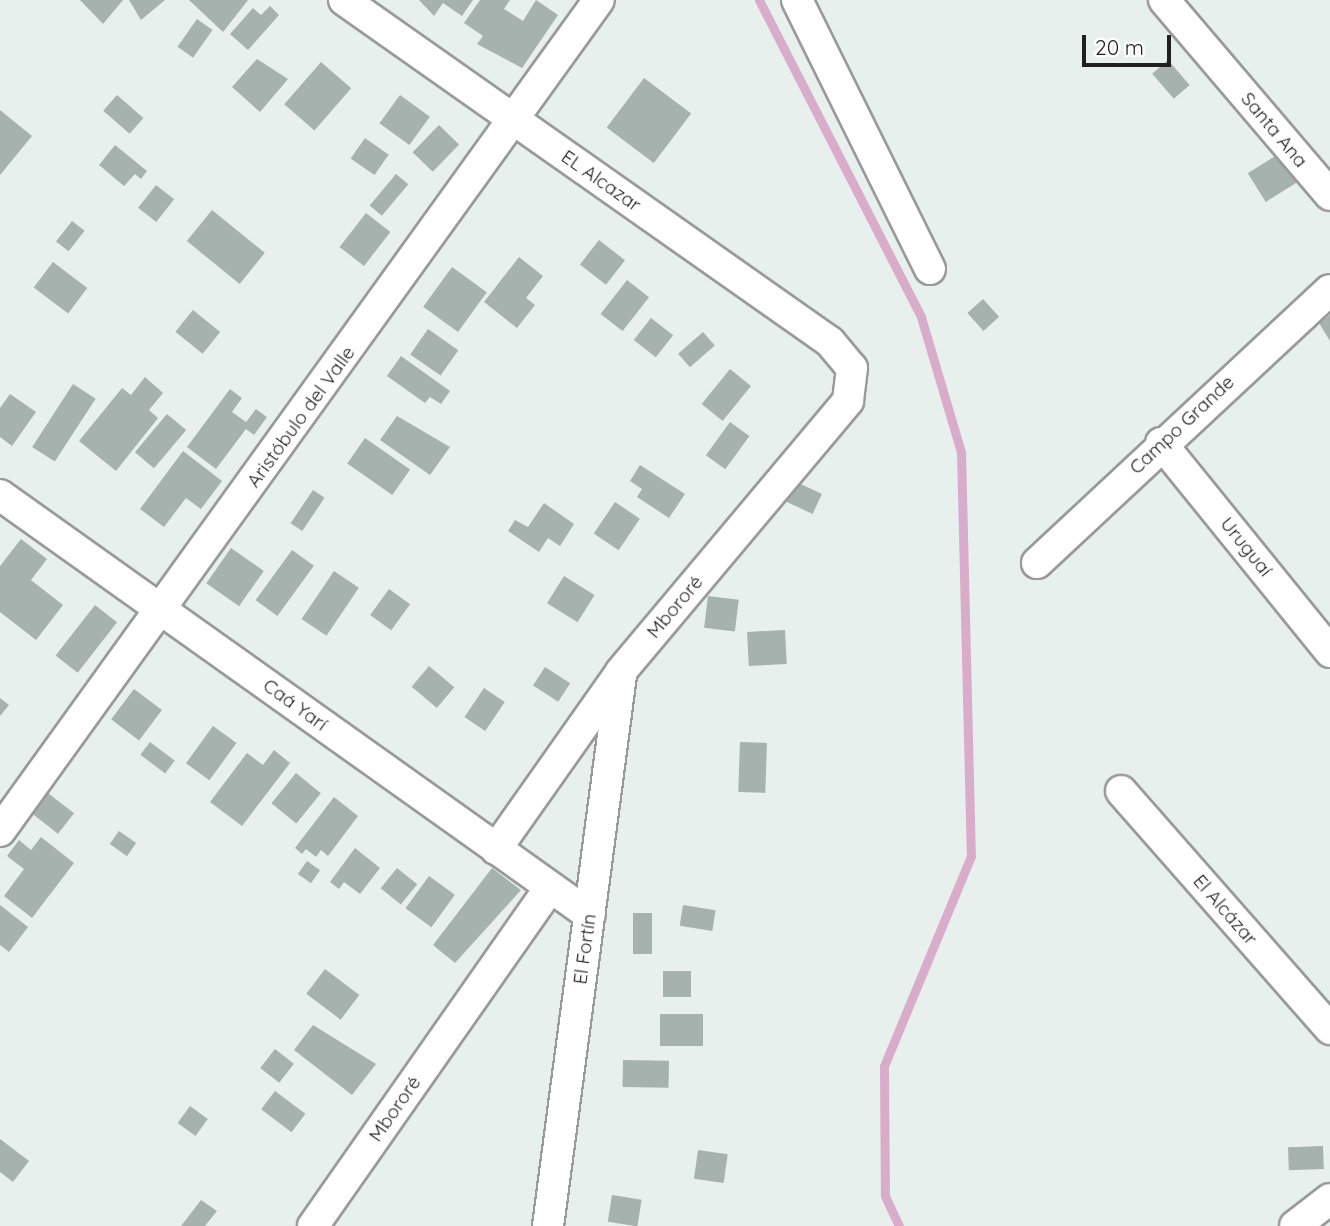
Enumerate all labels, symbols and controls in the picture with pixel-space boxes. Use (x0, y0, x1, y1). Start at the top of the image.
scale bar (1085, 21, 1174, 65)
text: 20 m (1095, 34, 1144, 60)
street label: Santa Ana (1236, 88, 1312, 172)
street label: EL Alcazar (557, 145, 645, 217)
street label: Aristóbulo del Valle (242, 342, 360, 492)
street label: Campo Grande (1125, 371, 1239, 479)
street label: Uruguaí (1215, 513, 1277, 581)
street label: Mbororé (642, 571, 708, 643)
street label: Caá Yarí (258, 674, 332, 736)
street label: El Alcázar (1188, 870, 1262, 950)
street label: El Fortín (569, 912, 601, 986)
street label: Mbororé (364, 1072, 426, 1146)

